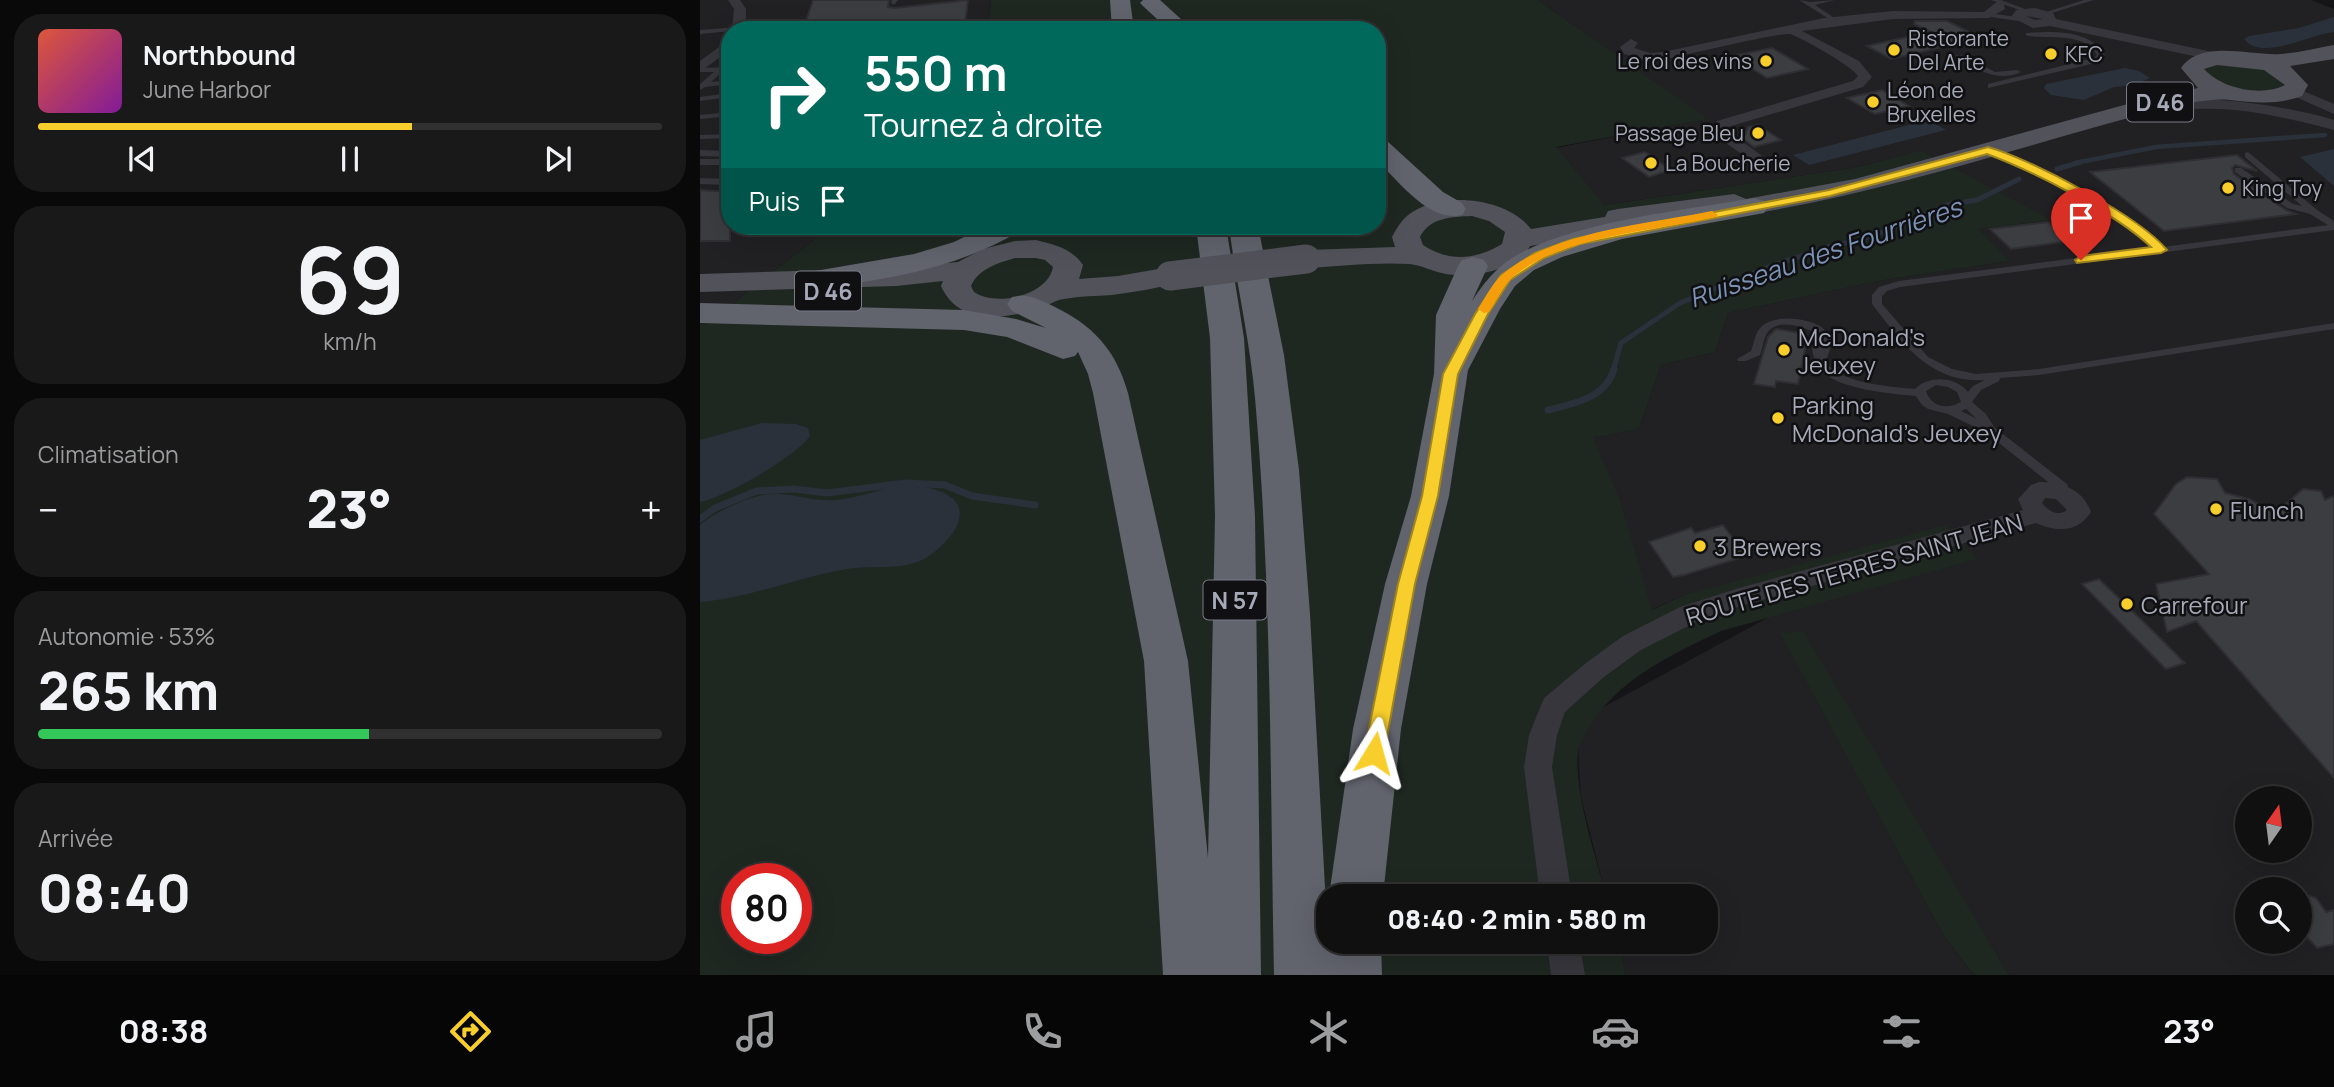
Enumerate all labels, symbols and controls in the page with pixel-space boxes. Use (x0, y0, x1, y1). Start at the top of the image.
place label: Ristorante Del Arte (1908, 24, 2009, 76)
text: Northbound (143, 37, 296, 73)
text: 550 m (864, 39, 1008, 106)
place label: KFC (2065, 40, 2103, 68)
marker: Ristorante Del Arte (1886, 42, 1902, 58)
marker: KFC (2043, 46, 2059, 62)
place label: Le roi des vins (1617, 47, 1752, 75)
icon: right (749, 49, 840, 140)
marker: Le roi des vins (1758, 53, 1774, 69)
text: June Harbor (143, 73, 271, 105)
place label: Léon de Bruxelles (1887, 76, 1976, 128)
road number: D 46 (2127, 82, 2193, 122)
marker: Léon de Bruxelles (1865, 94, 1881, 110)
text: Tournez à droite (864, 103, 1103, 147)
place label: Passage Bleu (1615, 119, 1744, 147)
marker: Passage Bleu (1750, 125, 1766, 141)
icon: previous (123, 140, 161, 178)
icon: pause (331, 140, 369, 178)
icon: next (539, 140, 577, 178)
place label: La Boucherie (1665, 149, 1790, 177)
marker: La Boucherie (1643, 155, 1659, 171)
place label: King Toy (2242, 174, 2322, 202)
marker: King Toy (2220, 180, 2236, 196)
icon: arrive (814, 182, 852, 220)
text: Puis (749, 183, 800, 219)
water label: Ruisseau des Fourrières (1684, 188, 1968, 316)
pin (2051, 188, 2111, 260)
icon: arrive (2062, 199, 2100, 237)
text: 69 (295, 217, 405, 341)
road number: D 46 (795, 272, 861, 310)
place label: McDonald's Jeuxey (1798, 320, 1925, 381)
text: km/h (323, 325, 377, 357)
marker: McDonald's Jeuxey (1776, 342, 1792, 358)
place label: Parking McDonald's Jeuxey (1792, 388, 2002, 449)
marker: Parking McDonald's Jeuxey (1770, 410, 1786, 426)
text: Climatisation (38, 438, 179, 470)
text: 23° (307, 473, 392, 544)
text: − (38, 483, 59, 535)
text: + (640, 483, 662, 535)
place label: Flunch (2230, 493, 2304, 526)
marker: Flunch (2208, 501, 2224, 517)
street label: ROUTE DES TERRES SAINT JEAN (1682, 505, 2026, 633)
place label: 3 Brewers (1714, 530, 1822, 563)
marker: 3 Brewers (1692, 538, 1708, 554)
road number: N 57 (1204, 580, 1266, 620)
place label: Carrefour (2141, 588, 2248, 621)
marker: Carrefour (2119, 596, 2135, 612)
text: Autonomie · 53% (38, 620, 215, 652)
text: 265 km (38, 655, 219, 726)
position arrow (1337, 716, 1411, 790)
north arrow (2235, 786, 2312, 863)
map controls (2235, 786, 2312, 954)
text: Arrivée (38, 822, 113, 854)
text: 08:40 (38, 857, 191, 928)
speed limit sign: 80 (721, 863, 812, 954)
button: search (2235, 877, 2312, 954)
text: 08:40 · 2 min · 580 m (1388, 901, 1646, 937)
icon: directions (446, 1007, 495, 1056)
icon: music (732, 1007, 781, 1056)
icon: phone (1018, 1007, 1067, 1056)
icon: climate (1304, 1007, 1353, 1056)
icon: car (1591, 1007, 1640, 1056)
icon: filters (1877, 1007, 1926, 1056)
text: 08:38 (119, 1009, 208, 1053)
text: 23° (2163, 1009, 2215, 1053)

